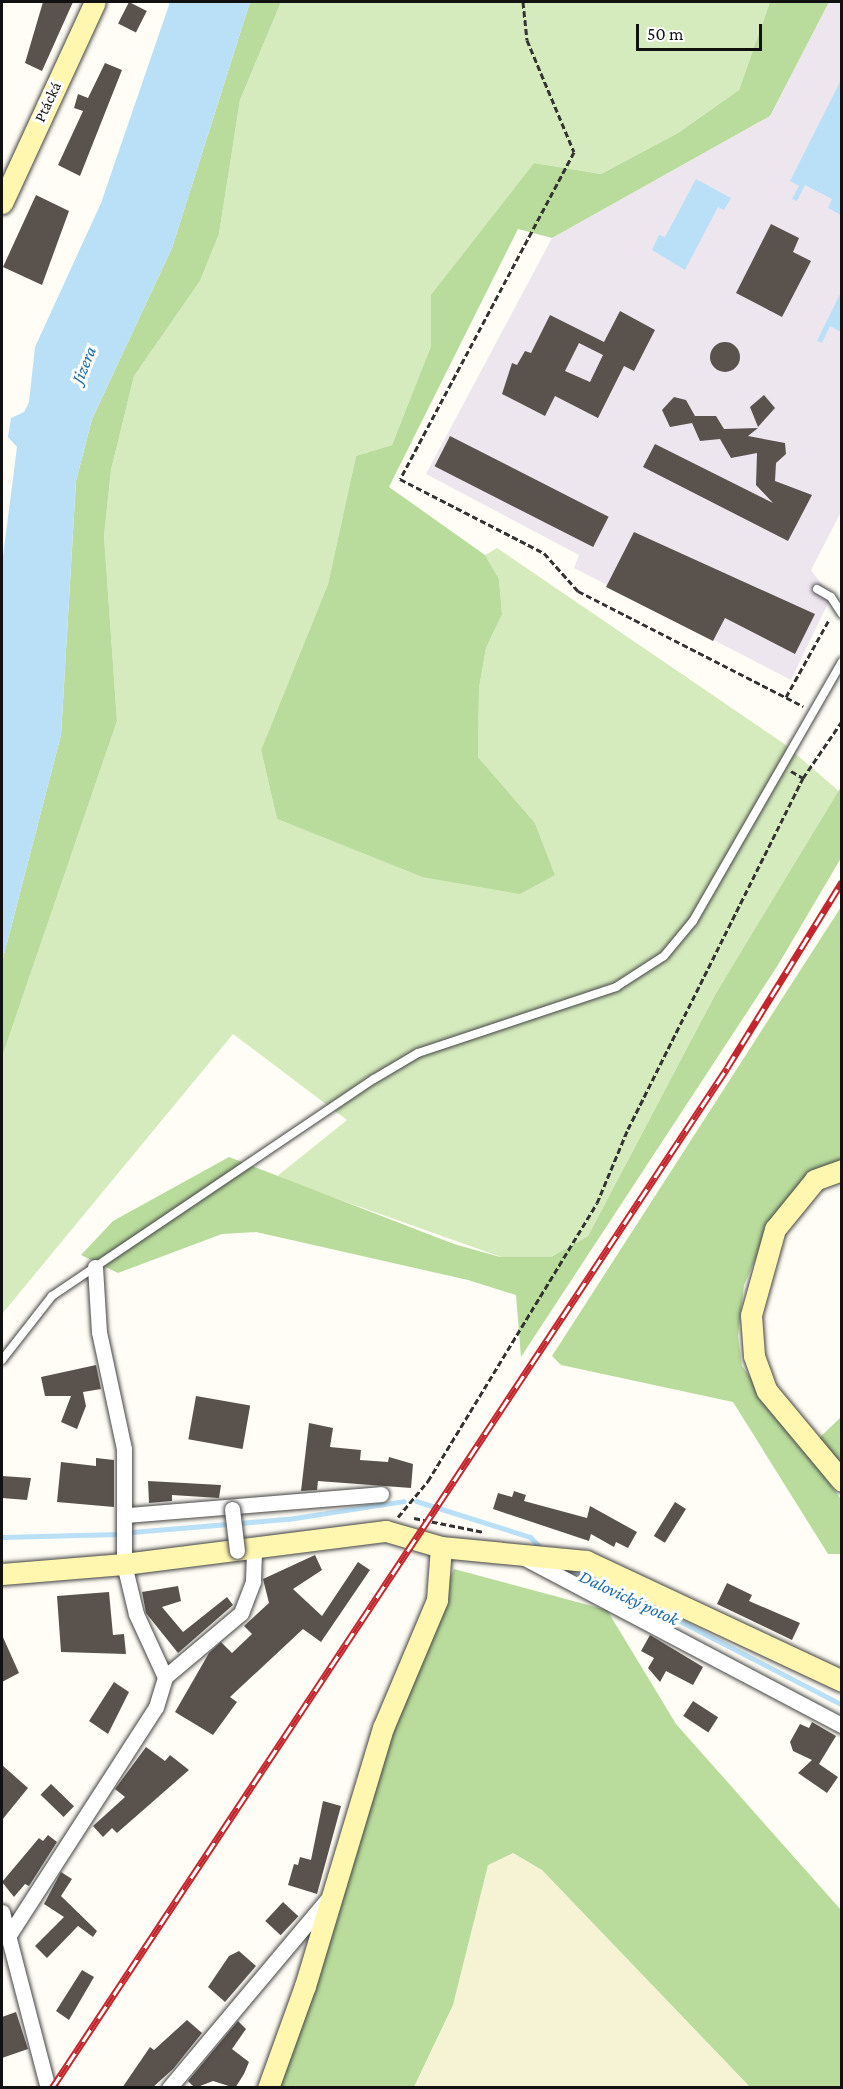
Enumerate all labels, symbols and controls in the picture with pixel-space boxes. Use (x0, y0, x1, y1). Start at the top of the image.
scale bar (639, 12, 765, 50)
text: 50 m (647, 24, 684, 44)
street label: Ptácká (30, 79, 66, 125)
water label: Jizera (67, 343, 101, 387)
water label: Dalovický potok (576, 1566, 682, 1630)

